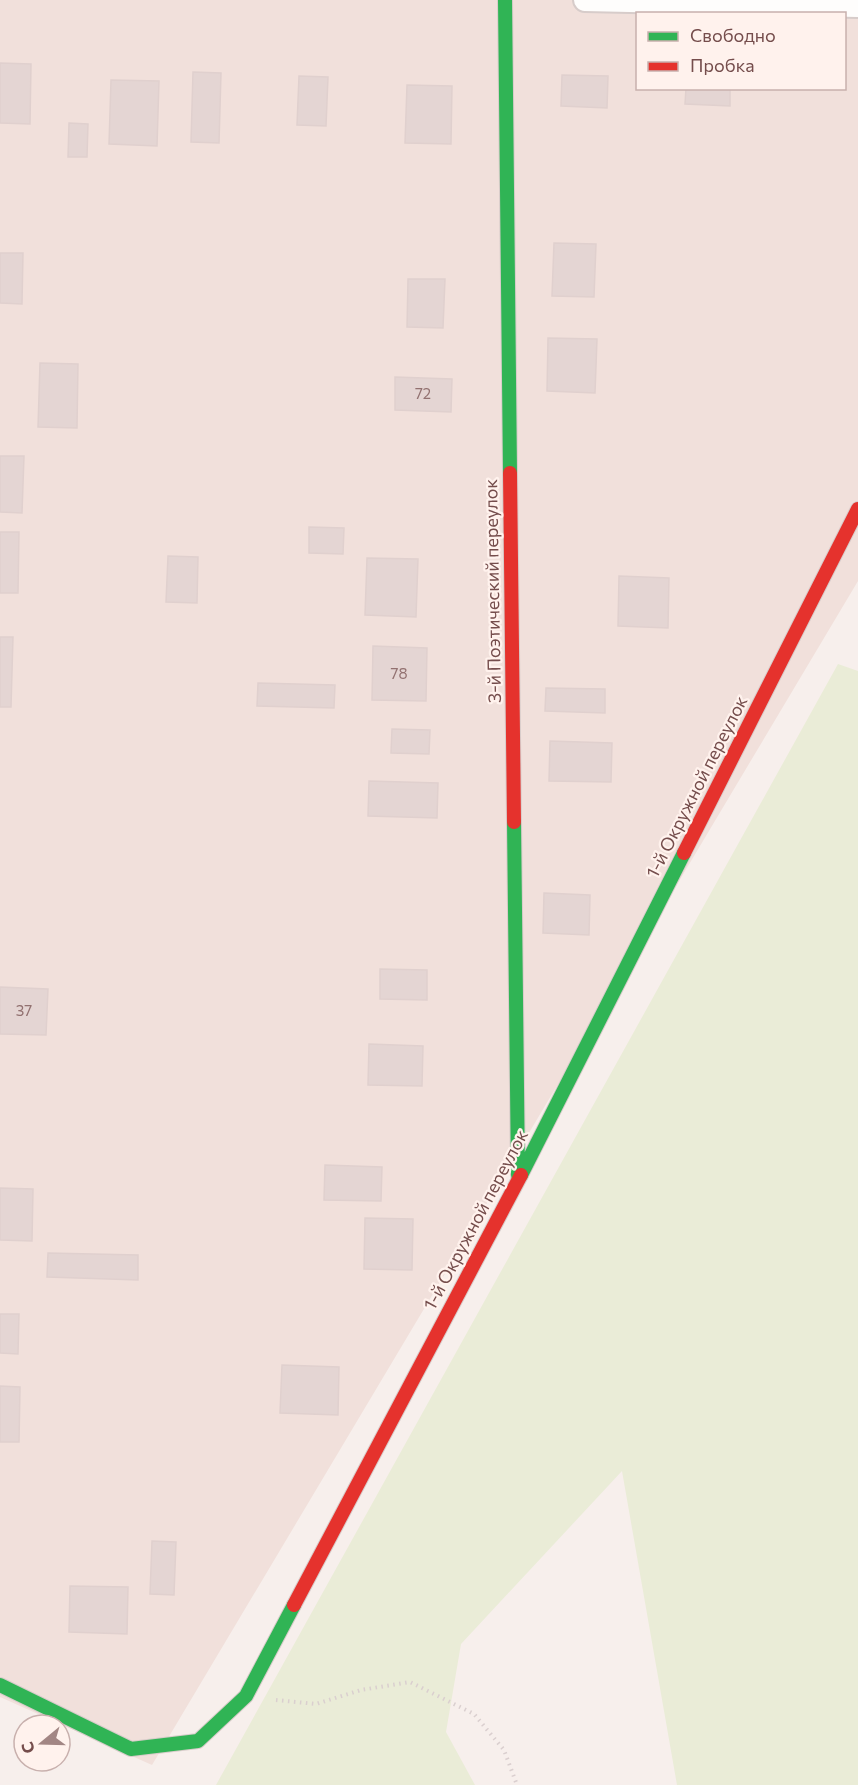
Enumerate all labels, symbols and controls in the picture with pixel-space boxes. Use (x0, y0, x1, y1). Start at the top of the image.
legend (636, 12, 846, 90)
text: Свободно (690, 24, 776, 46)
text: Пробка (690, 54, 755, 76)
house number: 72 (415, 384, 431, 402)
street label: 3-й Поэтический переулок (479, 478, 505, 703)
house number: 78 (391, 664, 407, 682)
street label: 1-й Окружной переулок (641, 692, 752, 881)
house number: 37 (16, 1001, 32, 1019)
street label: 1-й Окружной переулок (418, 1125, 532, 1313)
north arrow (12, 1713, 72, 1773)
text: С (17, 1740, 38, 1756)

